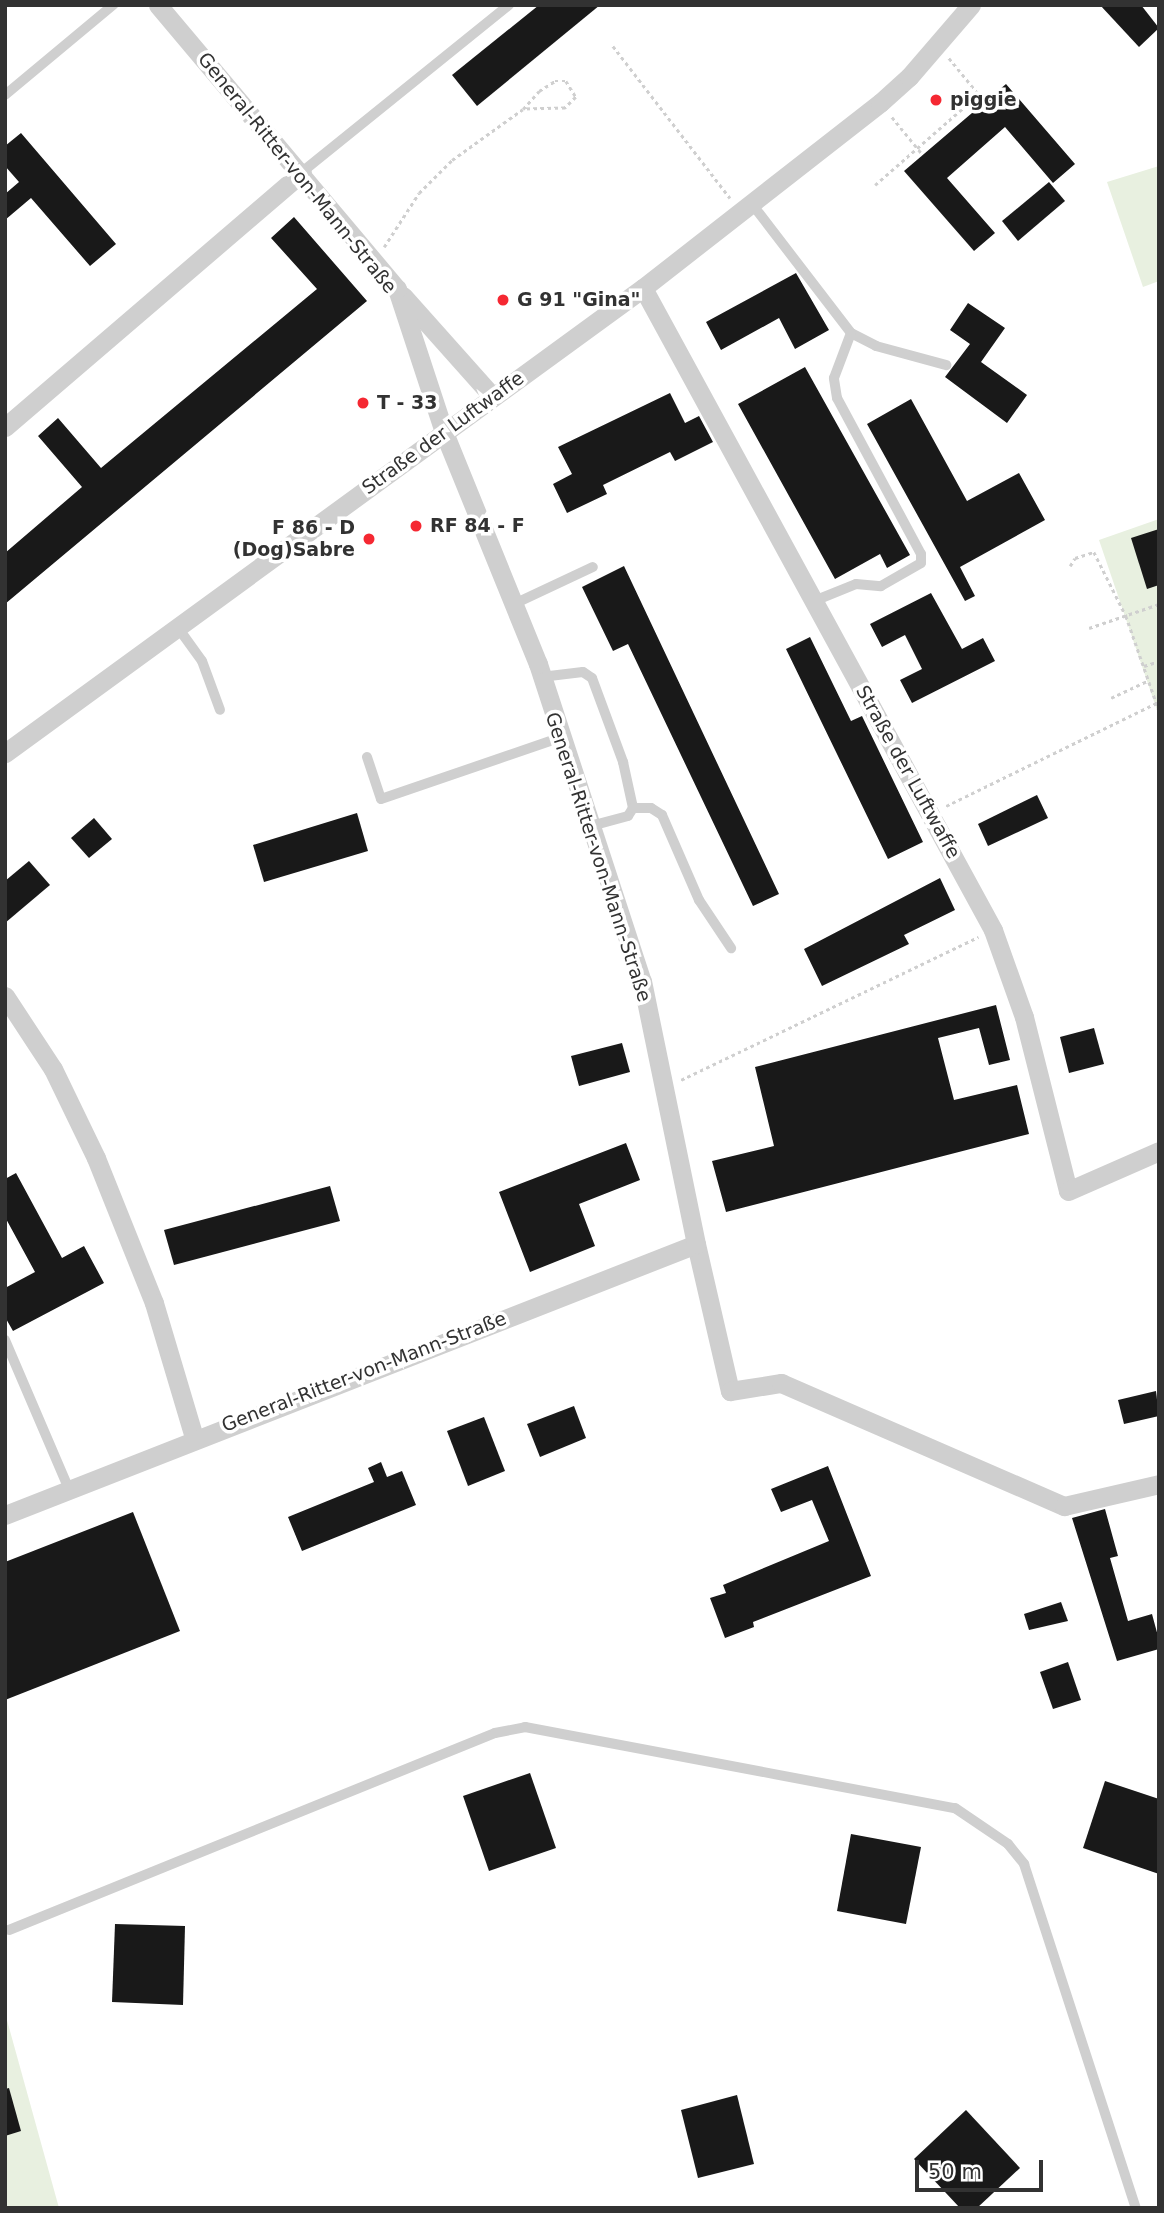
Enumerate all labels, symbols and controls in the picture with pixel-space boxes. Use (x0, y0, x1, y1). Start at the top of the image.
street label: General-Ritter-von-Mann-Straße (193, 48, 401, 298)
place label: piggie (950, 89, 1017, 111)
marker: piggie (928, 92, 944, 108)
place label: G 91 "Gina" (517, 289, 641, 311)
marker: G 91 "Gina" (495, 292, 511, 308)
street label: Straße der Luftwaffe (358, 367, 528, 499)
place label: T - 33 (377, 392, 438, 414)
marker: T - 33 (355, 395, 371, 411)
place label: RF 84 - F (430, 515, 525, 537)
place label: F 86 - D (Dog)Sabre (233, 517, 355, 561)
marker: RF 84 - F (408, 518, 424, 534)
marker: F 86 - D (Dog)Sabre (361, 531, 377, 547)
street label: Straße der Luftwaffe (851, 681, 965, 863)
street label: General-Ritter-von-Mann-Straße (540, 709, 656, 1005)
street label: General-Ritter-von-Mann-Straße (218, 1307, 510, 1437)
scale bar (919, 2146, 1047, 2190)
text: 50 m (928, 2160, 982, 2184)

